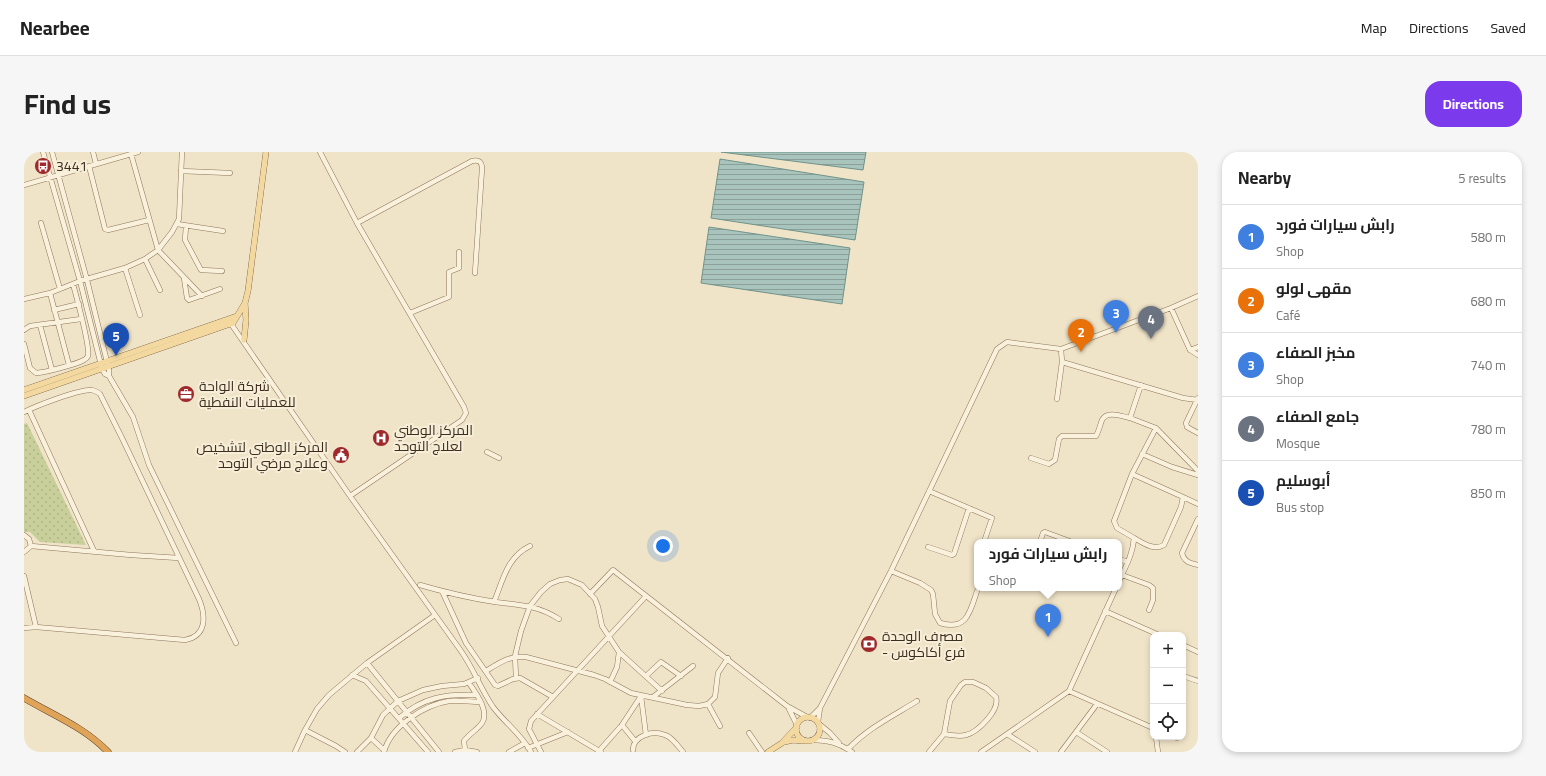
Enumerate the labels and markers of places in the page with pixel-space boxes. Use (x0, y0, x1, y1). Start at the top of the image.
place label: 3441 (56, 153, 87, 179)
bus stop icon: 3441 (33, 156, 53, 176)
pin: 3 (1103, 300, 1129, 333)
pin: 4 (1138, 306, 1164, 339)
pin: 2 (1068, 319, 1094, 352)
pin: 5 (103, 323, 129, 356)
place label: شركة الواحة للعمليات النفطية (199, 373, 296, 415)
office icon: شركة الواحة للعمليات النفطية (176, 384, 196, 404)
place label: المركز الوطني لعلاج التوحد (394, 417, 473, 459)
hospital icon: المركز الوطني لعلاج التوحد (371, 428, 391, 448)
place label: المركز الوطني لتشخيص وعلاج مرضي التوحد (196, 434, 328, 476)
public building icon: المركز الوطني لتشخيص وعلاج مرضي التوحد (331, 445, 351, 465)
pin: 1 (1035, 604, 1061, 637)
place label: مصرف الوحدة - فرع أكاكوس (882, 623, 965, 665)
bank icon: مصرف الوحدة - فرع أكاكوس (859, 634, 879, 654)

